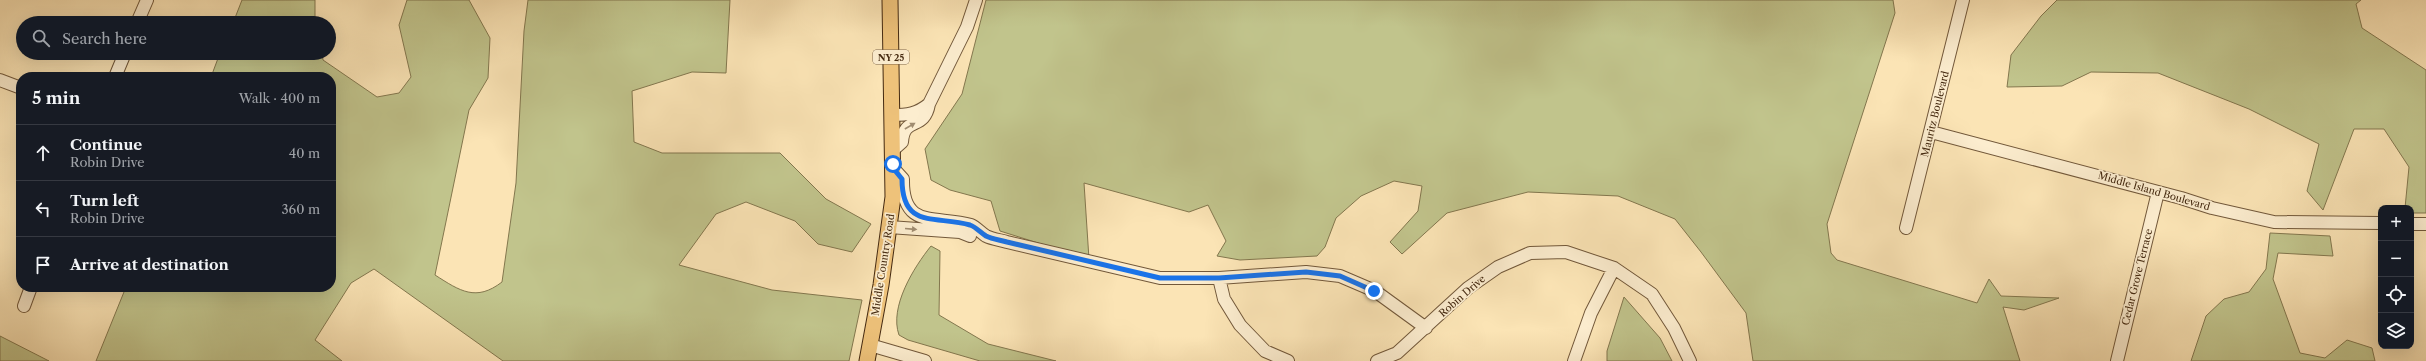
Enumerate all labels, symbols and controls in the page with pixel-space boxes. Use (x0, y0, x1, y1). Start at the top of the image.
search box (16, 16, 336, 60)
icon: search (30, 27, 52, 49)
text: Search here (62, 29, 147, 48)
road number: NY 25 (873, 50, 909, 64)
street label: Mauritz Boulevard (1918, 70, 1952, 158)
text: 5 min (32, 88, 80, 108)
text: Walk · 400 m (239, 90, 320, 106)
one-way arrow (904, 123, 916, 130)
text: Continue (70, 135, 142, 154)
icon: ahead (32, 142, 54, 164)
text: 40 m (289, 145, 320, 161)
text: Robin Drive (70, 154, 145, 170)
route start (884, 155, 902, 173)
street label: Middle Island Boulevard (2096, 169, 2212, 213)
text: Turn left (70, 191, 139, 210)
icon: left (32, 198, 54, 220)
text: 360 m (281, 201, 320, 217)
map controls (2378, 205, 2414, 349)
button: + (2378, 205, 2414, 241)
text: Robin Drive (70, 210, 145, 226)
street label: Middle Country Road (869, 213, 897, 317)
one-way arrow (905, 225, 917, 232)
street label: Cedar Grove Terrace (2119, 227, 2155, 327)
button: − (2378, 241, 2414, 277)
icon: arrive (32, 254, 54, 276)
text: Arrive at destination (70, 255, 229, 274)
street label: Robin Drive (1436, 272, 1488, 320)
button: locate (2378, 277, 2414, 313)
route end (1365, 282, 1383, 300)
button: layers (2378, 313, 2414, 349)

